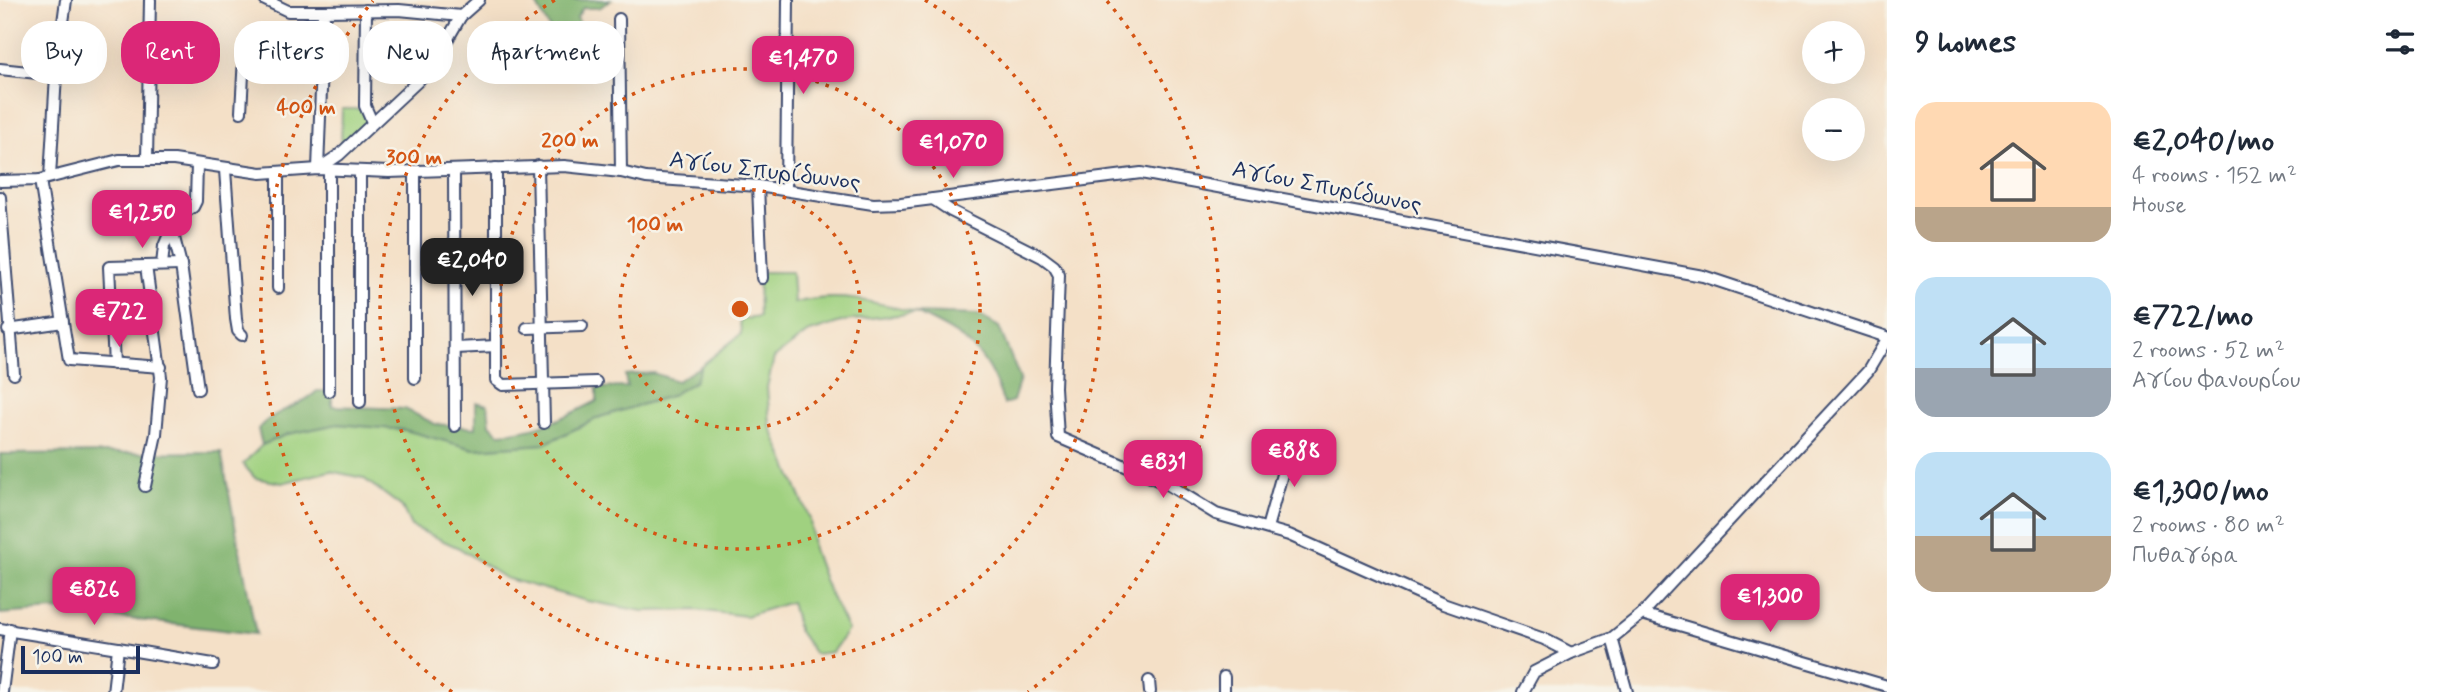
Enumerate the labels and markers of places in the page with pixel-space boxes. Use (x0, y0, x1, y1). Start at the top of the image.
pin: €1,470 (746, 36, 860, 96)
pin: €1,070 (896, 120, 1010, 180)
pin: €1,250 (85, 190, 199, 250)
pin: €2,040 (415, 238, 529, 298)
pin: €722 (78, 290, 160, 349)
centre of rings (728, 297, 752, 321)
pin: €888 (1253, 430, 1335, 489)
pin: €831 (1122, 440, 1204, 500)
pin: €826 (53, 568, 135, 627)
pin: €1,300 (1713, 574, 1827, 634)

